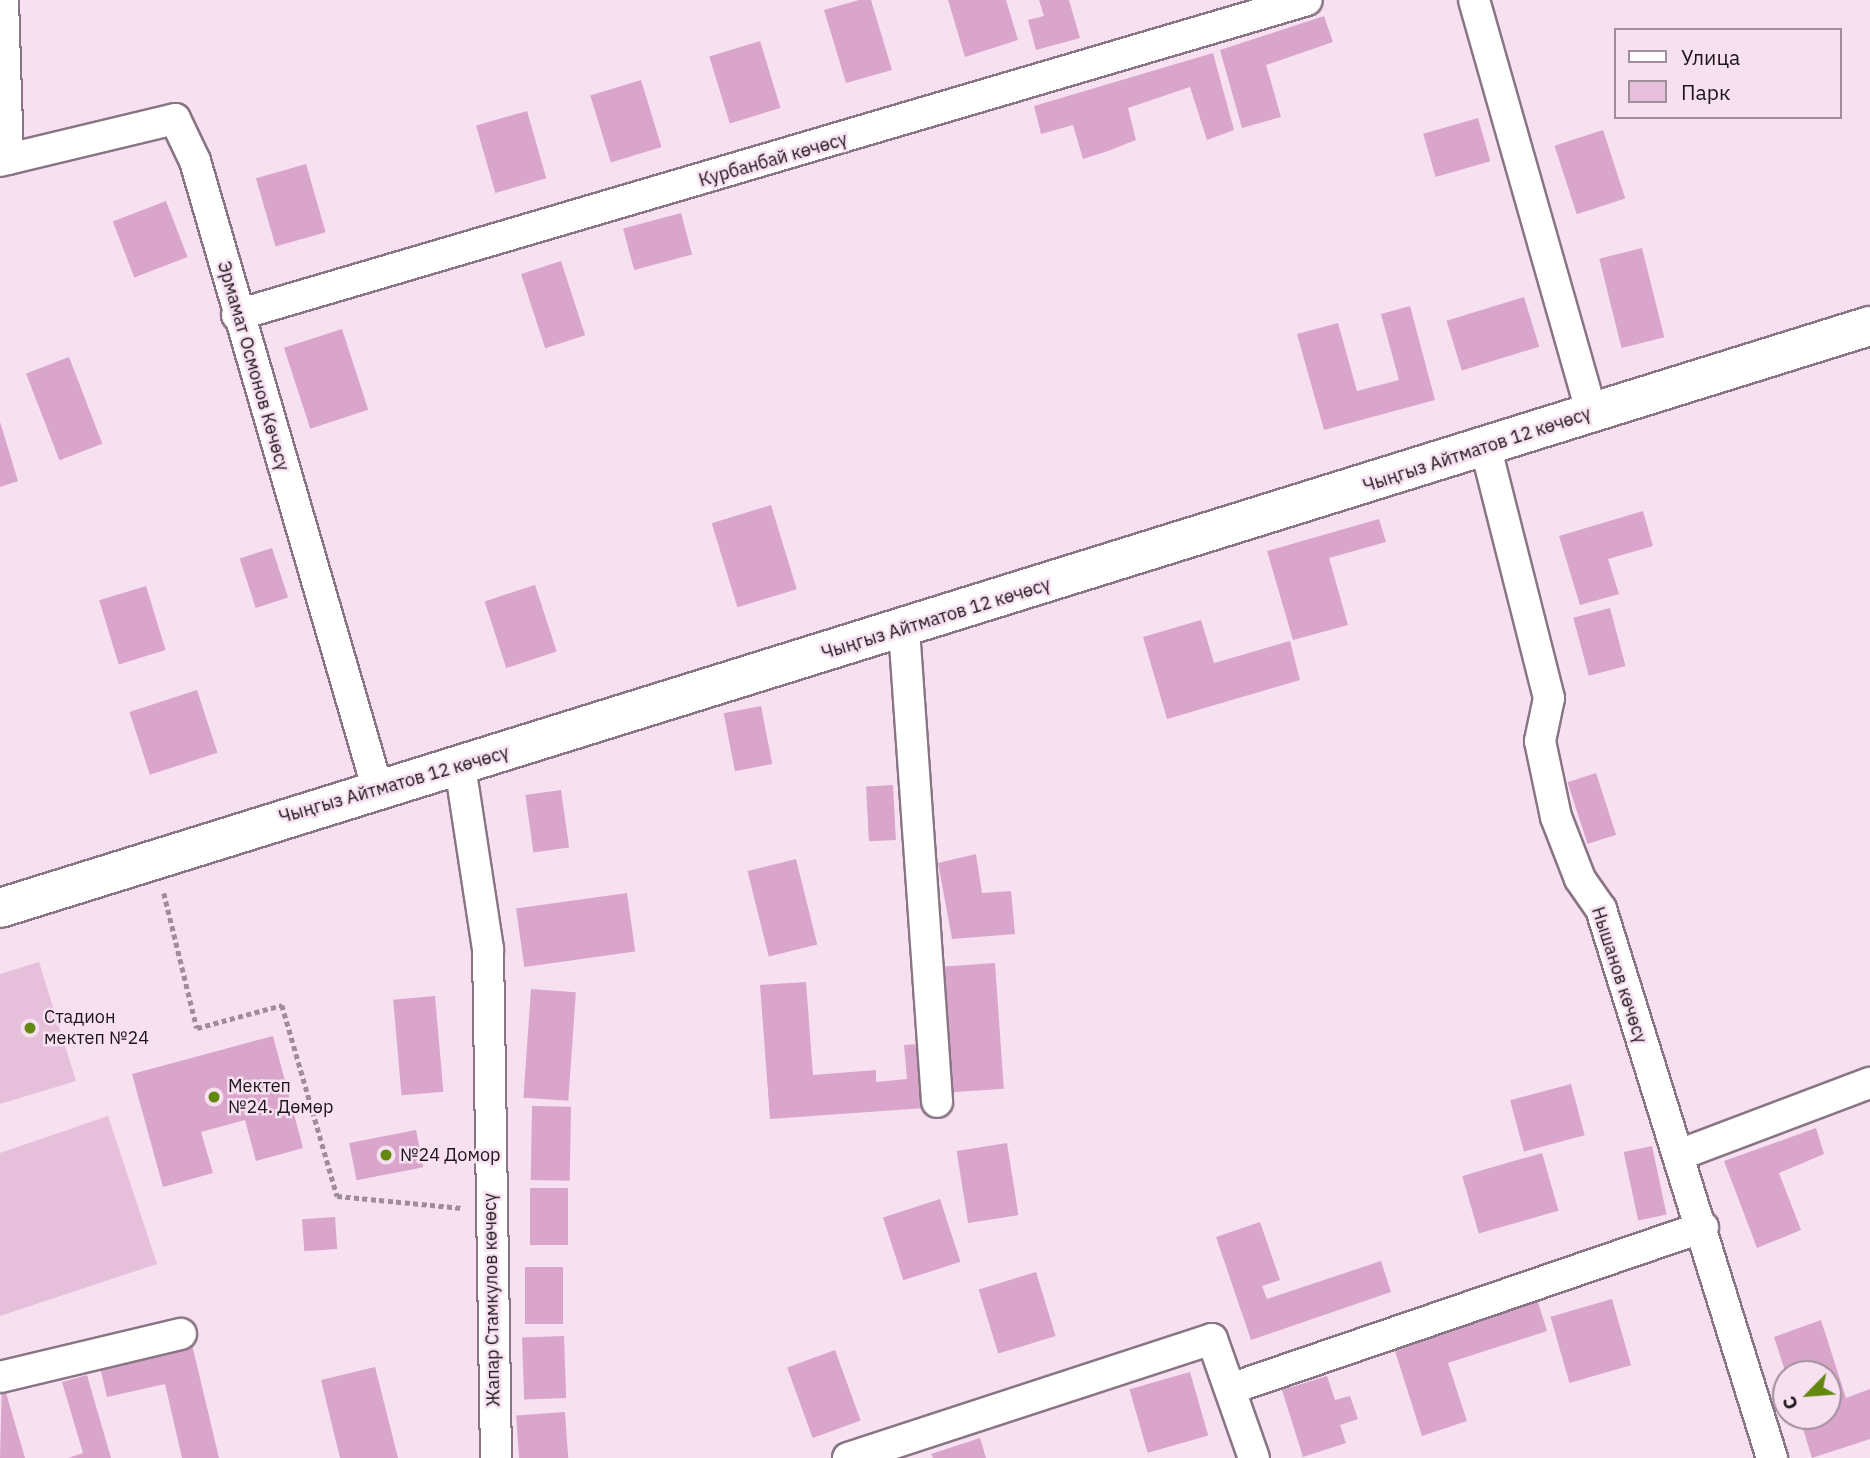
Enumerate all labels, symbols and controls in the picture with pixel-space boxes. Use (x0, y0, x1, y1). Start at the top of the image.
legend (1615, 28, 1842, 119)
text: Улица (1681, 43, 1740, 71)
text: Парк (1681, 78, 1731, 106)
street label: Курбанбай көчөсү (696, 128, 850, 192)
street label: Эрмамат Осмонов Көчөсү (213, 259, 293, 473)
street label: Чыңгыз Айтматов 12 көчөсү (1360, 403, 1594, 497)
street label: Чыңгыз Айтматов 12 көчөсү (819, 574, 1053, 664)
street label: Чыңгыз Айтматов 12 көчөсү (277, 742, 511, 828)
street label: Нышанов көчөсү (1587, 904, 1651, 1046)
place label: Стадион мектеп №24 (44, 1007, 149, 1050)
marker: Стадион мектеп №24 (22, 1020, 38, 1036)
place label: Мектеп №24. Дөмөр (228, 1076, 333, 1118)
marker: Мектеп №24. Дөмөр (206, 1089, 222, 1105)
place label: №24 Домор (400, 1144, 500, 1166)
marker: №24 Домор (378, 1147, 394, 1163)
street label: Жапар Стамкулов көчөсү (479, 1193, 505, 1407)
north arrow (1772, 1360, 1842, 1430)
text: С (1776, 1392, 1803, 1414)

